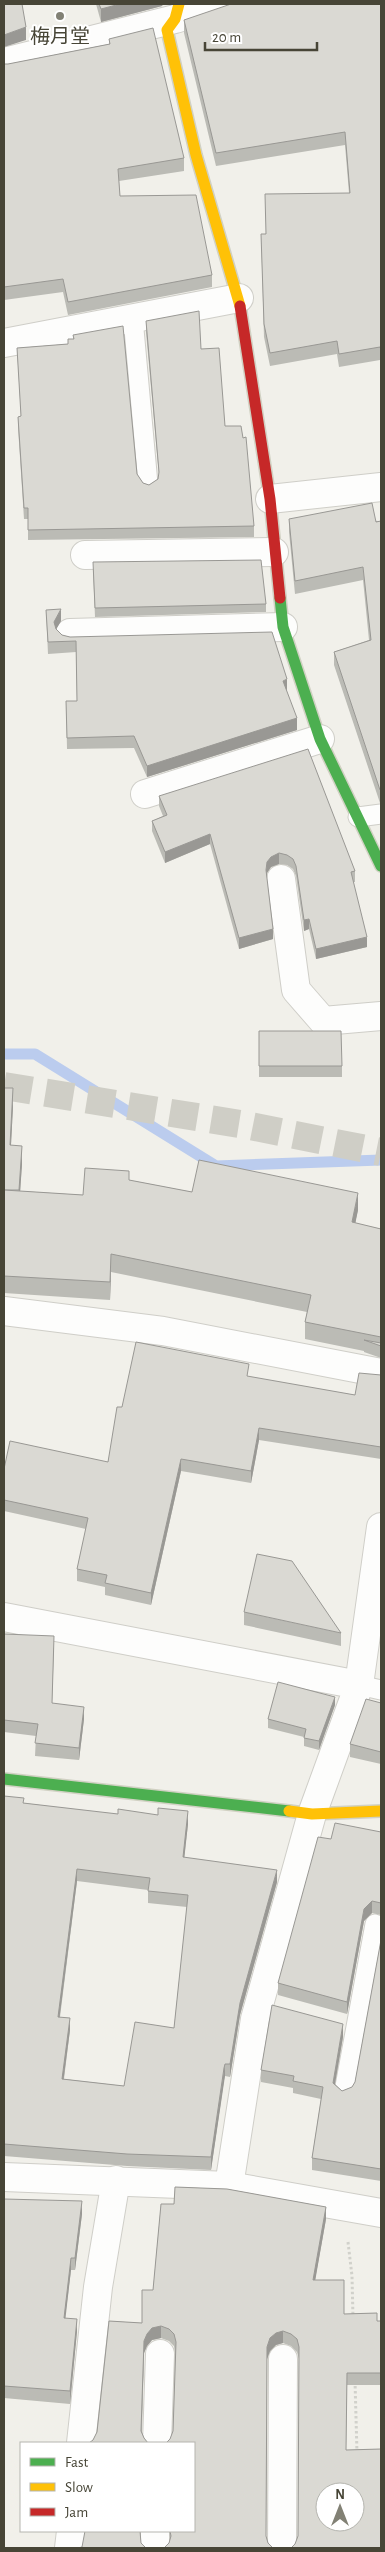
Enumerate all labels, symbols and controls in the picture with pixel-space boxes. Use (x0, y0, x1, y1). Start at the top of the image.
marker: 梅月堂 (54, 10, 66, 22)
scale bar (205, 20, 318, 52)
place label: 梅月堂 (30, 26, 90, 47)
text: 20 m (212, 30, 241, 45)
legend (20, 2442, 195, 2532)
text: Fast (65, 2455, 89, 2470)
text: Slow (65, 2480, 93, 2495)
north arrow (315, 2482, 365, 2532)
text: N (335, 2488, 345, 2502)
text: Jam (65, 2505, 88, 2520)

